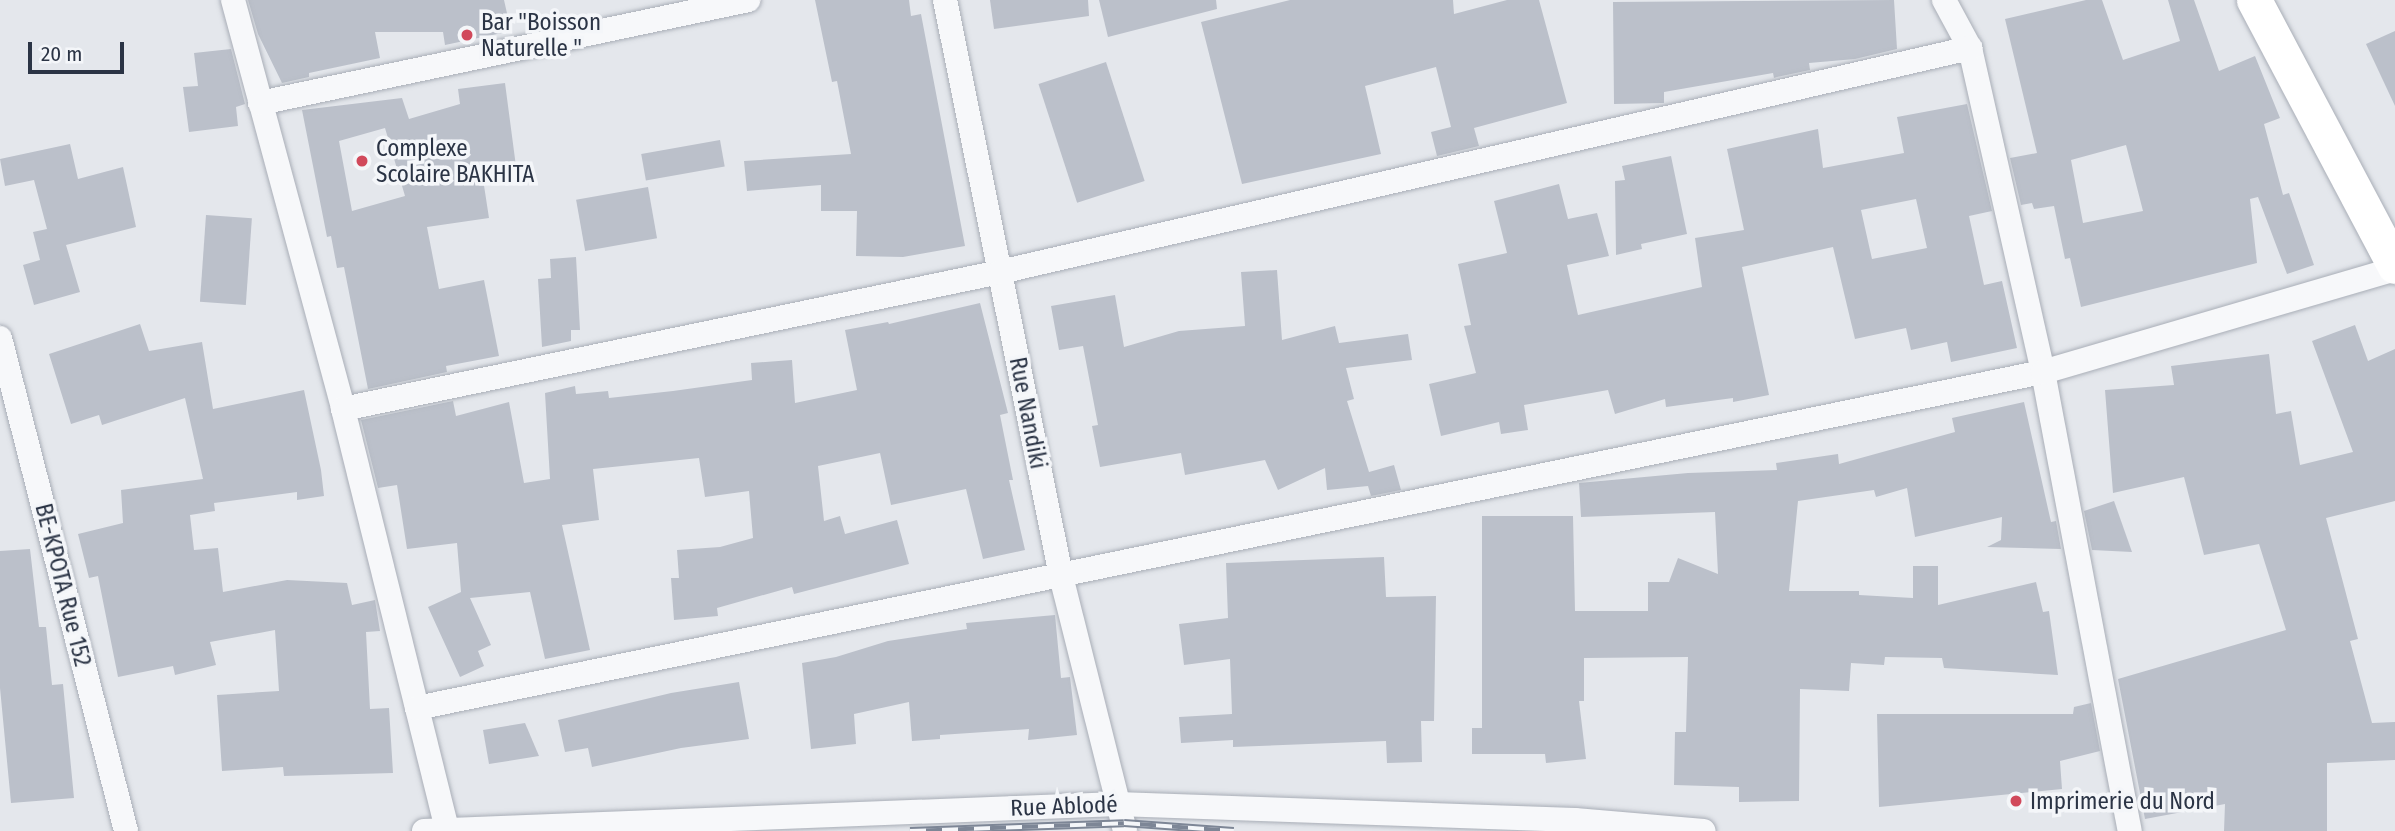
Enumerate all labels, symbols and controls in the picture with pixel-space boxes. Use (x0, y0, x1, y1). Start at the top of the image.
place label: Bar "Boisson Naturelle " (481, 8, 601, 62)
marker: Bar "Boisson Naturelle " (459, 27, 475, 43)
scale bar (32, 28, 128, 72)
text: 20 m (41, 41, 82, 67)
place label: Complexe Scolaire BAKHITA (376, 134, 534, 188)
marker: Complexe Scolaire BAKHITA (354, 153, 370, 169)
street label: Rue Nandiki (1004, 355, 1052, 471)
street label: BE-KPOTA Rue 152 (29, 501, 97, 669)
place label: Imprimerie du Nord (2030, 787, 2215, 815)
street label: Rue Ablodé (1010, 790, 1118, 822)
marker: Imprimerie du Nord (2008, 793, 2024, 809)

